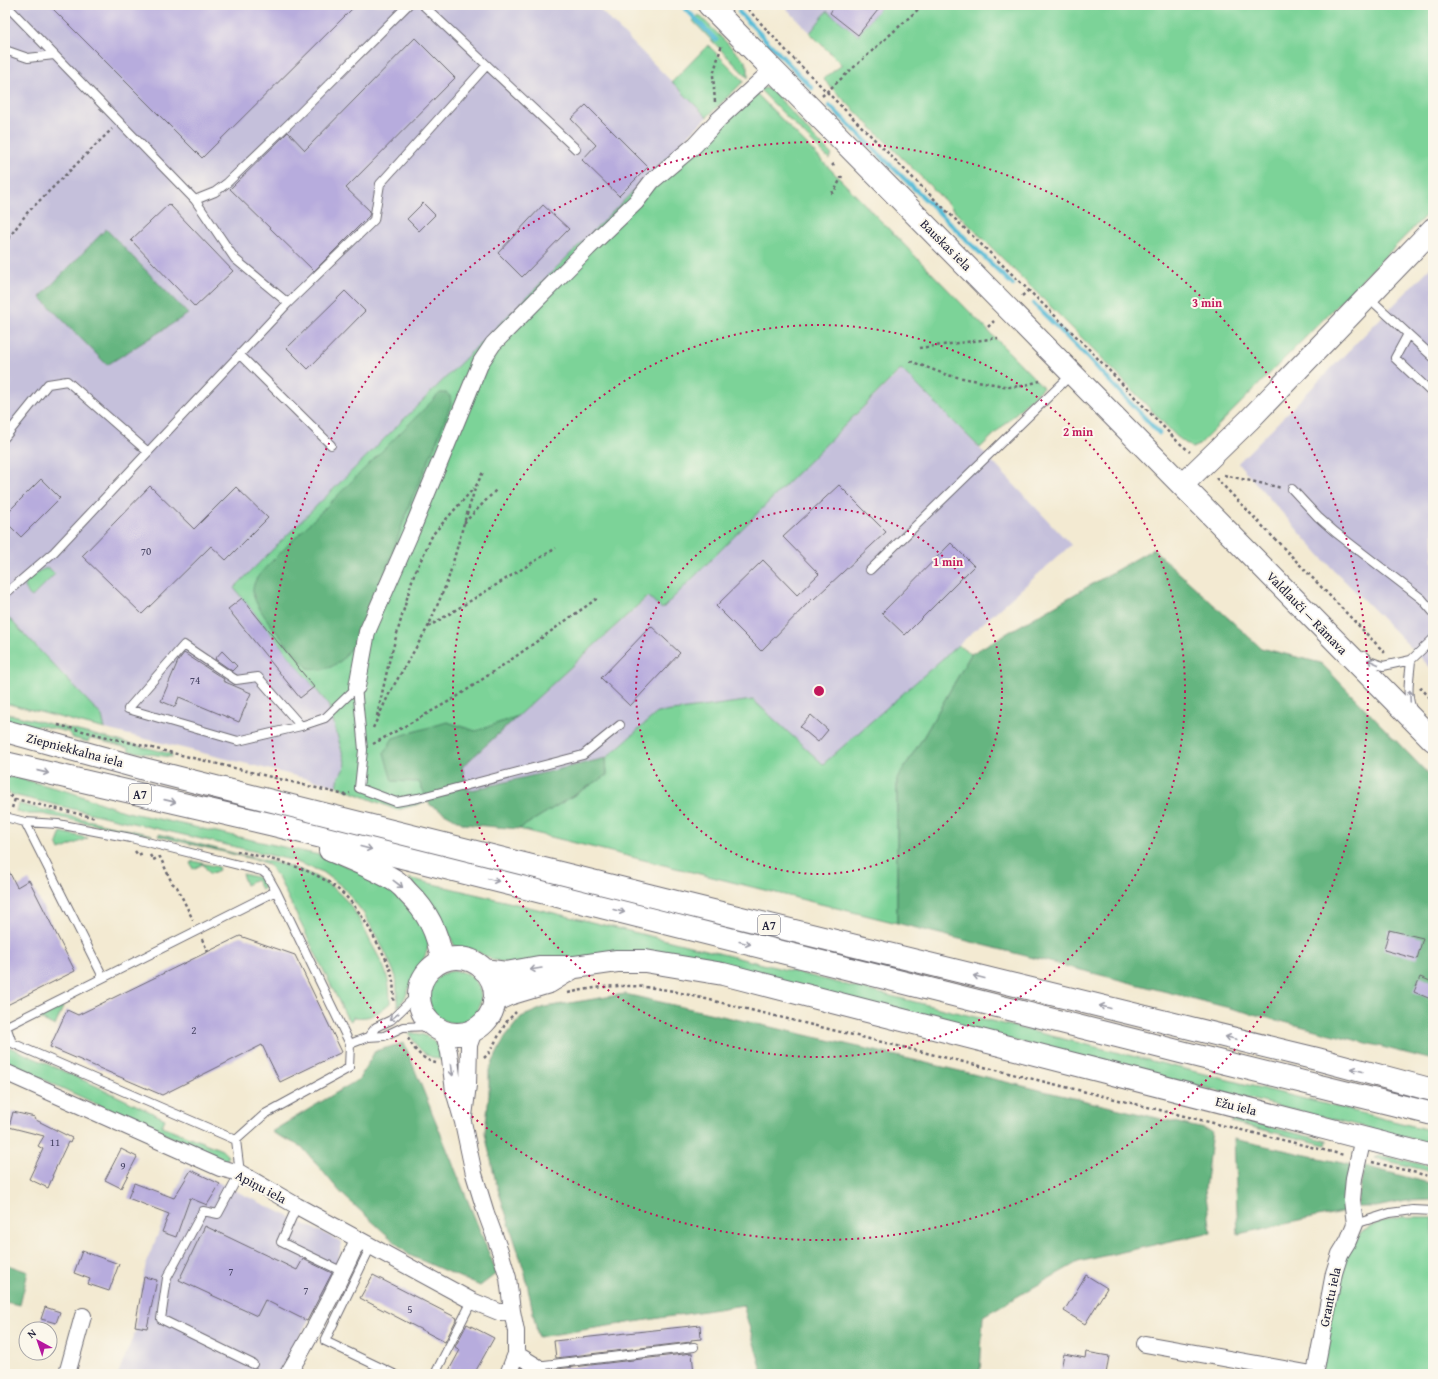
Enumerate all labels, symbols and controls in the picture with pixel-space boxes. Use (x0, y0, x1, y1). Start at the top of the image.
street label: Bauskas iela (916, 215, 977, 276)
text: 3 min (1192, 294, 1222, 311)
text: 2 min (1063, 423, 1093, 440)
house number: 70 (141, 543, 151, 559)
text: 1 min (933, 553, 963, 570)
street label: Valdlauči — Rāmava (1262, 567, 1352, 659)
one-way arrow (1367, 657, 1379, 665)
house number: 74 (190, 672, 200, 688)
centre of rings (812, 684, 826, 698)
one-way arrow (1406, 690, 1413, 703)
street label: Ziepniekkalna iela (24, 728, 126, 772)
one-way arrow (36, 768, 49, 776)
road number: A7 (129, 784, 151, 804)
one-way arrow (163, 797, 176, 805)
one-way arrow (360, 845, 373, 853)
one-way arrow (486, 876, 499, 884)
one-way arrow (392, 880, 403, 888)
one-way arrow (612, 908, 625, 915)
road number: A7 (758, 915, 780, 935)
one-way arrow (738, 939, 751, 947)
one-way arrow (530, 965, 543, 973)
one-way arrow (972, 972, 985, 980)
one-way arrow (1099, 1003, 1112, 1011)
one-way arrow (388, 1013, 399, 1021)
house number: 2 (191, 1022, 197, 1038)
one-way arrow (1225, 1034, 1238, 1042)
one-way arrow (448, 1063, 455, 1076)
one-way arrow (1351, 1066, 1364, 1073)
street label: Ežu iela (1213, 1092, 1259, 1120)
house number: 11 (50, 1134, 60, 1150)
house number: 9 (120, 1158, 126, 1174)
street label: Apiņu iela (232, 1166, 291, 1209)
house number: 7 (228, 1263, 234, 1279)
street label: Grantu iela (1314, 1265, 1346, 1329)
house number: 7 (303, 1282, 309, 1298)
house number: 5 (407, 1301, 413, 1317)
north arrow (18, 1321, 58, 1361)
text: N (24, 1324, 40, 1342)

